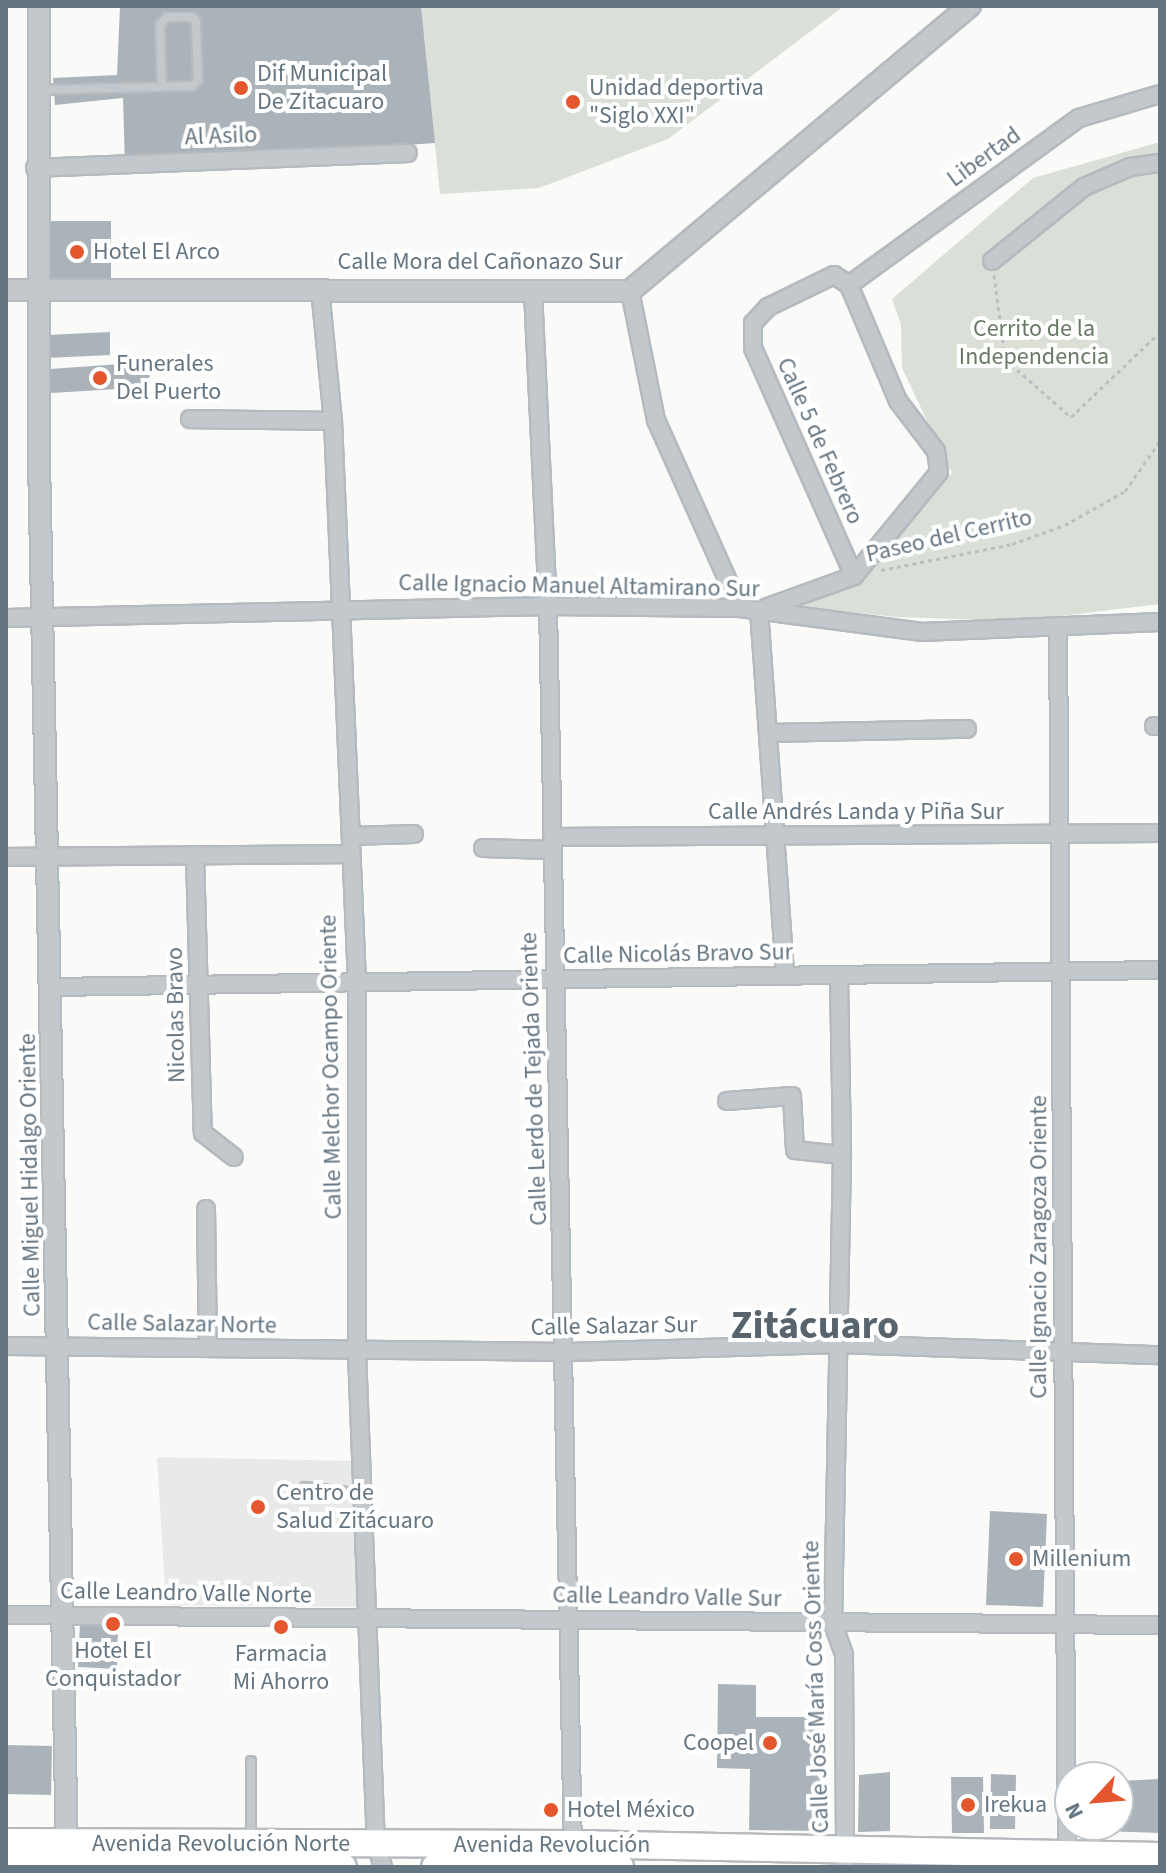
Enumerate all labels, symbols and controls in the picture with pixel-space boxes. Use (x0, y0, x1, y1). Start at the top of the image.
place label: Dif Municipal De Zitacuaro (257, 60, 387, 116)
place label: Unidad deportiva "Siglo XXI" (589, 74, 764, 130)
marker: Dif Municipal De Zitacuaro (232, 79, 250, 97)
marker: Unidad deportiva "Siglo XXI" (564, 93, 582, 111)
street label: Al Asilo (184, 120, 258, 152)
street label: Libertad (942, 121, 1026, 193)
place label: Hotel El Arco (93, 238, 220, 266)
marker: Hotel El Arco (68, 243, 86, 261)
street label: Calle Mora del Cañonazo Sur (337, 248, 623, 276)
park label: Cerrito de la Independencia (959, 315, 1109, 371)
place label: Funerales Del Puerto (116, 350, 221, 406)
street label: Calle 5 de Febrero (770, 353, 870, 529)
marker: Funerales Del Puerto (91, 369, 109, 387)
street label: Paseo del Cerrito (863, 503, 1035, 569)
street label: Calle Ignacio Manuel Altamirano Sur (398, 568, 760, 604)
street label: Calle Andrés Landa y Piña Sur (708, 798, 1004, 826)
street label: Calle Melchor Ocampo Oriente (314, 914, 348, 1220)
street label: Calle Lerdo de Tejada Oriente (514, 932, 554, 1226)
street label: Calle Nicolás Bravo Sur (563, 938, 793, 970)
street label: Nicolas Bravo (160, 947, 192, 1083)
street label: Calle Miguel Hidalgo Oriente (13, 1033, 47, 1317)
street label: Calle Ignacio Zaragoza Oriente (1025, 1095, 1053, 1399)
district label: Zitácuaro (731, 1302, 899, 1350)
street label: Calle Salazar Norte (87, 1308, 277, 1340)
street label: Calle Salazar Sur (530, 1310, 698, 1342)
place label: Centro de Salud Zitácuaro (276, 1479, 434, 1535)
marker: Centro de Salud Zitácuaro (247, 1496, 269, 1518)
street label: Calle José María Coss Oriente (796, 1540, 836, 1834)
place label: Millenium (1032, 1545, 1131, 1573)
marker: Millenium (1007, 1550, 1025, 1568)
street label: Calle Leandro Valle Norte (60, 1576, 312, 1610)
street label: Calle Leandro Valle Sur (552, 1581, 782, 1613)
marker: Hotel El Conquistador (104, 1615, 122, 1633)
marker: Farmacia Mi Ahorro (272, 1618, 290, 1636)
place label: Hotel El Conquistador (45, 1637, 181, 1693)
place label: Farmacia Mi Ahorro (233, 1640, 329, 1696)
place label: Coopel (683, 1729, 754, 1757)
marker: Coopel (761, 1734, 779, 1752)
north arrow (1054, 1761, 1134, 1841)
place label: Irekua (984, 1791, 1047, 1819)
place label: Hotel México (567, 1796, 695, 1824)
marker: Irekua (959, 1796, 977, 1814)
text: N (1057, 1797, 1092, 1824)
marker: Hotel México (542, 1801, 560, 1819)
street label: Avenida Revolución Norte (92, 1830, 350, 1858)
street label: Avenida Revolución (454, 1831, 650, 1859)

